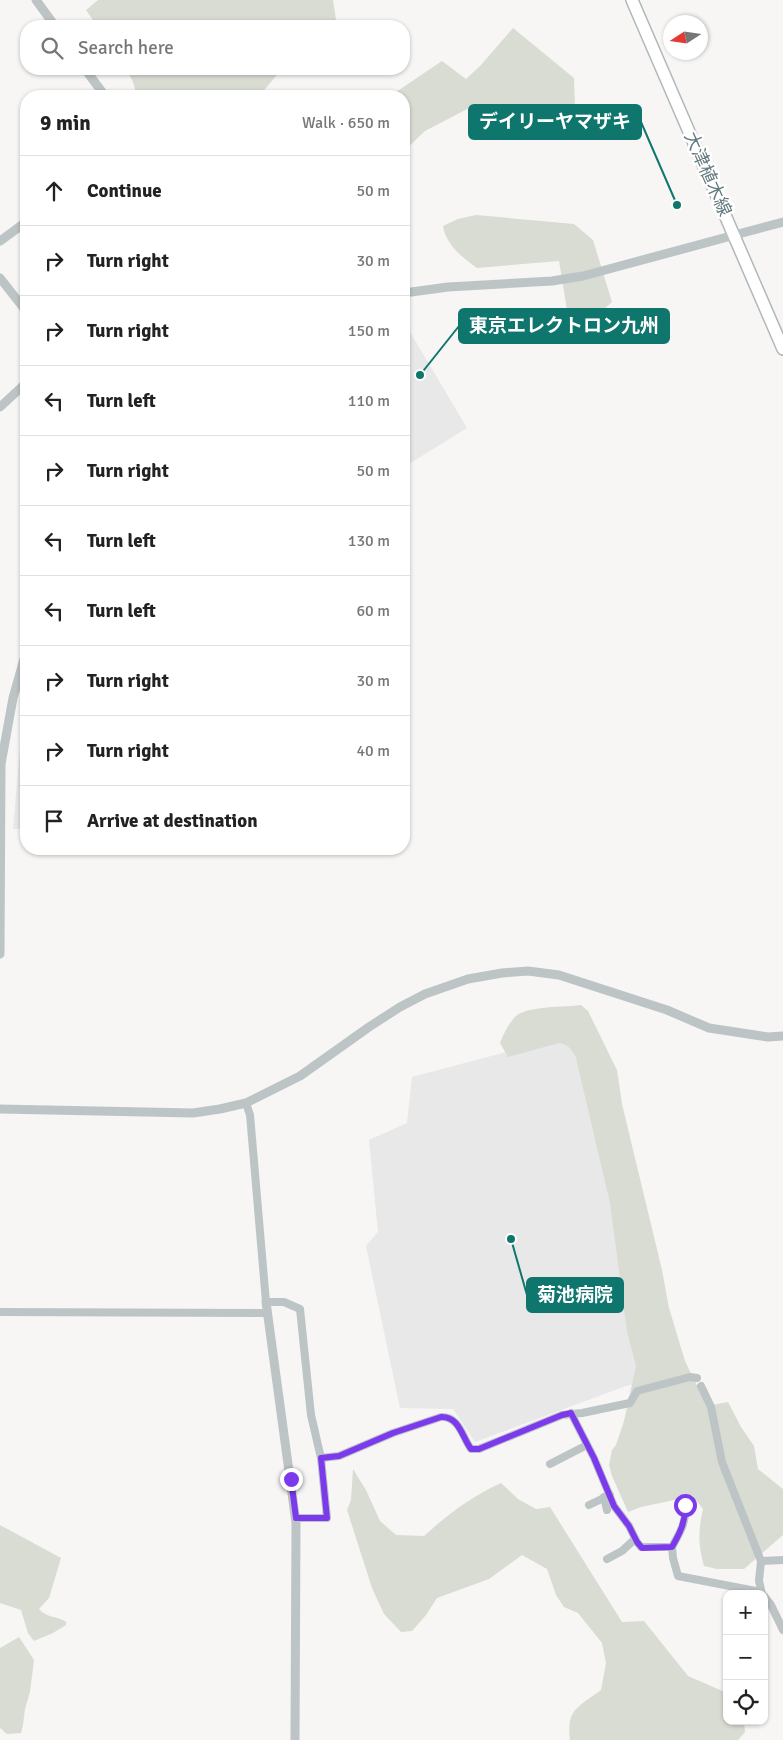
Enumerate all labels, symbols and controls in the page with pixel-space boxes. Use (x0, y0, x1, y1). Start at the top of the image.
north arrow (663, 15, 708, 60)
search box (20, 20, 410, 75)
icon: search (38, 34, 66, 62)
text: Search here (78, 36, 174, 60)
callout: デイリーヤマザキ (469, 105, 641, 139)
text: 9 min (40, 110, 91, 136)
text: デイリーヤマザキ (479, 110, 631, 134)
text: Walk · 650 m (302, 113, 390, 133)
street label: 大津植木線 (680, 128, 736, 220)
icon: ahead (40, 177, 68, 205)
text: Continue (87, 179, 162, 203)
text: 50 m (356, 181, 390, 201)
icon: right (40, 247, 68, 275)
text: Turn right (87, 249, 169, 273)
text: 30 m (356, 251, 390, 271)
callout: 東京エレクトロン九州 (459, 309, 669, 343)
text: 東京エレクトロン九州 (469, 314, 659, 338)
icon: right (40, 317, 68, 345)
text: Turn right (87, 319, 169, 343)
text: 150 m (348, 321, 390, 341)
icon: left (40, 387, 68, 415)
text: Turn left (87, 389, 156, 413)
text: 110 m (348, 391, 390, 411)
icon: right (40, 457, 68, 485)
text: Turn right (87, 459, 169, 483)
text: 50 m (356, 461, 390, 481)
icon: left (40, 527, 68, 555)
text: Turn left (87, 529, 156, 553)
text: 130 m (348, 531, 390, 551)
icon: left (40, 597, 68, 625)
text: Turn left (87, 599, 156, 623)
text: 60 m (356, 601, 390, 621)
icon: right (40, 667, 68, 695)
text: Turn right (87, 669, 169, 693)
text: 30 m (356, 671, 390, 691)
icon: right (40, 737, 68, 765)
text: Turn right (87, 739, 169, 763)
text: 40 m (356, 741, 390, 761)
icon: arrive (40, 807, 68, 835)
text: Arrive at destination (87, 809, 258, 833)
callout: 菊池病院 (527, 1278, 623, 1312)
text: 菊池病院 (537, 1283, 613, 1307)
route end (280, 1468, 303, 1491)
route start (674, 1494, 697, 1517)
map controls (723, 1590, 768, 1725)
button: + (723, 1590, 768, 1635)
button: − (723, 1635, 768, 1680)
button: locate (723, 1680, 768, 1725)

